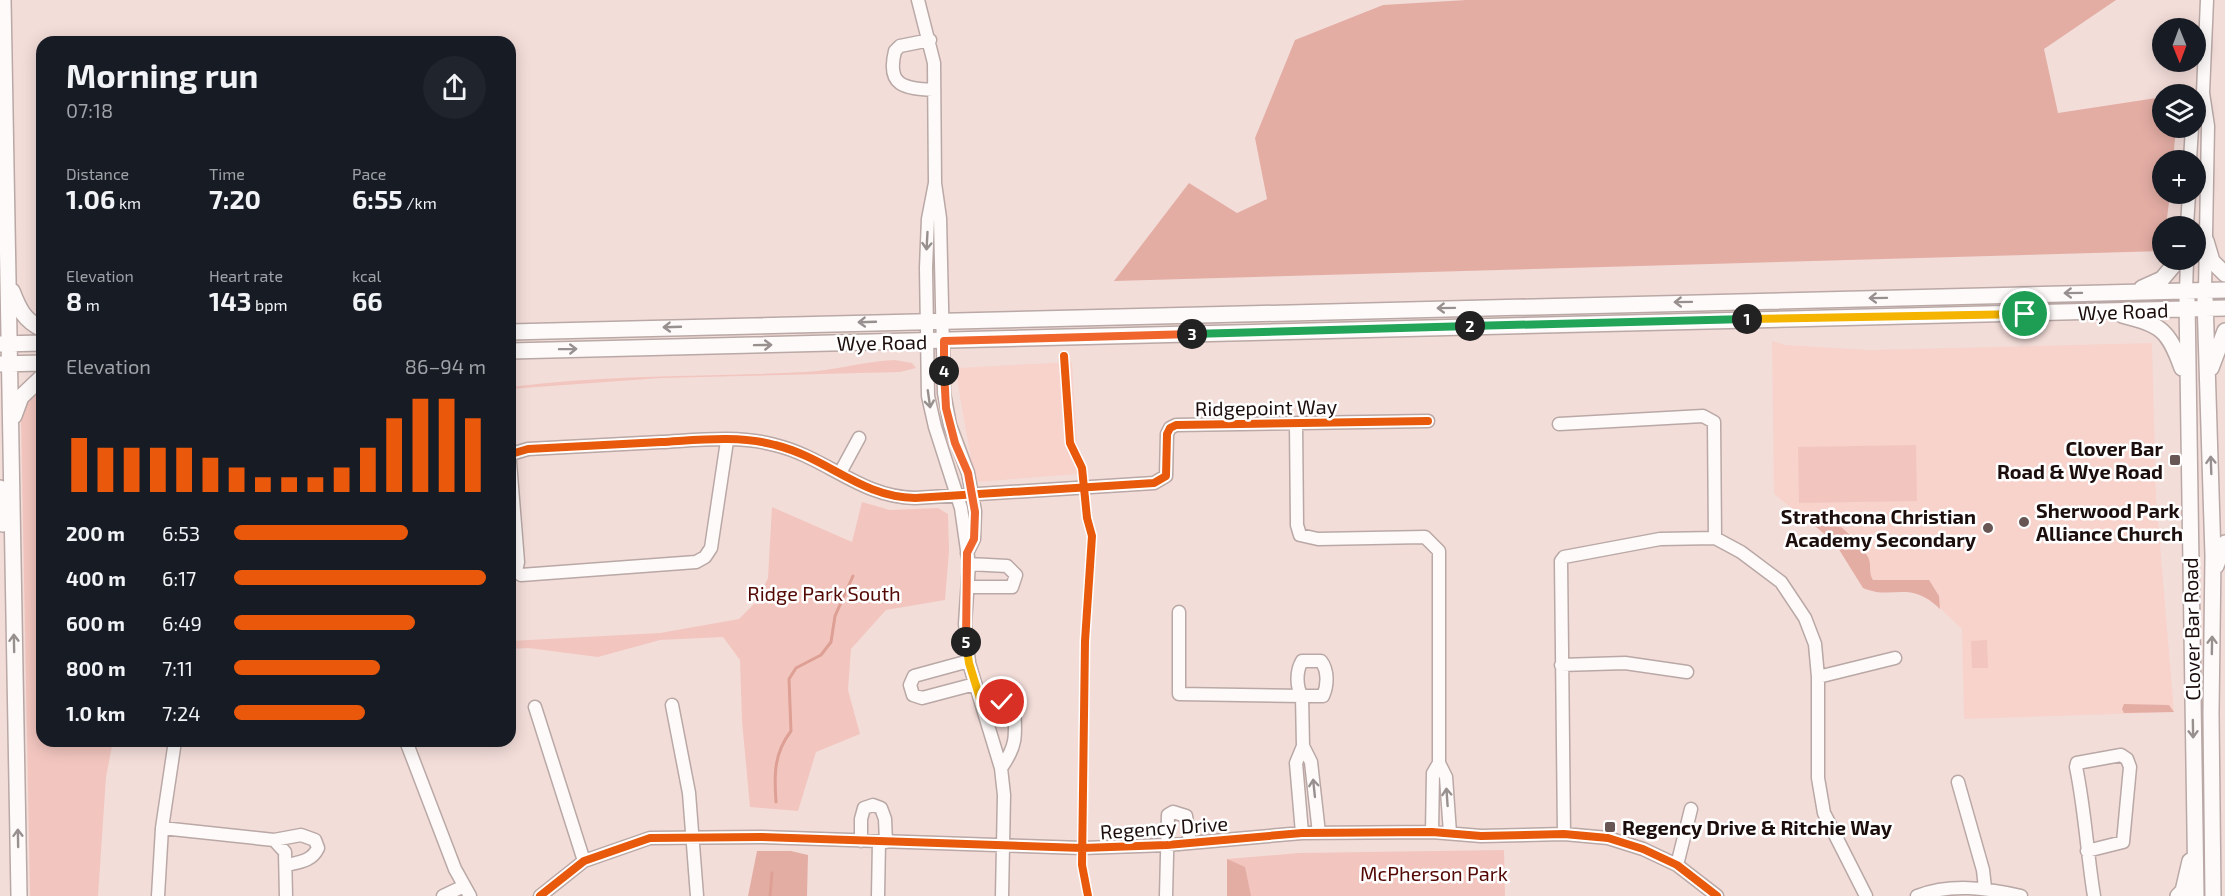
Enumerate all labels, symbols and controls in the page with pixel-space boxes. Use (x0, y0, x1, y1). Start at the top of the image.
north arrow (2152, 18, 2206, 72)
map controls (2152, 18, 2206, 270)
text: Morning run (66, 55, 258, 95)
button: share (423, 56, 486, 119)
button: layers (2152, 84, 2206, 138)
text: 07:18 (66, 98, 113, 122)
button: + (2152, 150, 2206, 204)
text: Distance (66, 164, 129, 183)
text: Time (209, 164, 245, 183)
text: Pace (352, 164, 386, 183)
text: 1.06 (66, 183, 115, 214)
text: 7:20 (209, 183, 261, 214)
text: 6:55 (352, 183, 403, 214)
text: km (115, 193, 141, 212)
text: /km (403, 193, 437, 212)
button: − (2152, 216, 2206, 270)
one-way arrow (922, 231, 933, 251)
text: Elevation (66, 266, 134, 285)
text: Heart rate (209, 266, 283, 285)
text: kcal (352, 266, 381, 285)
text: 8 (66, 285, 82, 316)
text: 143 (209, 285, 252, 316)
text: 66 (352, 285, 383, 316)
pin (1999, 288, 2050, 339)
one-way arrow (2063, 288, 2083, 299)
one-way arrow (1868, 292, 1888, 304)
text: m (82, 295, 100, 314)
text: bpm (252, 295, 288, 314)
one-way arrow (1673, 297, 1693, 308)
icon: arrive (2008, 297, 2041, 330)
street label: Wye Road (2077, 297, 2169, 325)
one-way arrow (1436, 302, 1456, 314)
pin: 1 (1732, 304, 1762, 334)
text: 1 (1744, 309, 1750, 328)
pin: 2 (1455, 311, 1485, 341)
one-way arrow (858, 316, 878, 328)
text: 2 (1465, 316, 1475, 335)
pin: 3 (1177, 319, 1207, 349)
one-way arrow (663, 322, 683, 333)
text: 3 (1187, 324, 1197, 343)
street label: Wye Road (836, 329, 928, 355)
one-way arrow (753, 339, 773, 351)
one-way arrow (558, 344, 578, 355)
text: Elevation (66, 354, 151, 378)
text: 86–94 m (405, 354, 486, 378)
pin: 4 (929, 356, 959, 386)
text: 4 (939, 361, 949, 380)
one-way arrow (924, 389, 935, 409)
street label: Ridgepoint Way (1195, 394, 1338, 420)
place label: Clover Bar Road & Wye Road (1997, 436, 2163, 484)
marker: Clover Bar Road & Wye Road (2168, 453, 2182, 467)
one-way arrow (2205, 456, 2217, 476)
place label: Sherwood Park Alliance Church (2036, 498, 2183, 545)
place label: Strathcona Christian Academy Secondary (1781, 504, 1977, 552)
marker: Sherwood Park Alliance Church (2017, 515, 2031, 529)
text: 200 m (66, 521, 125, 545)
text: 6:53 (162, 521, 200, 545)
marker: Strathcona Christian Academy Secondary (1981, 521, 1995, 535)
street label: Clover Bar Road (2178, 557, 2204, 701)
text: 400 m (66, 566, 126, 590)
text: 6:17 (162, 566, 196, 590)
park label: Ridge Park South (747, 581, 901, 605)
text: 600 m (66, 611, 125, 635)
text: 6:49 (162, 611, 202, 635)
pin: 5 (951, 627, 981, 657)
text: 5 (962, 632, 970, 651)
one-way arrow (9, 633, 20, 653)
one-way arrow (2206, 636, 2218, 656)
text: 800 m (66, 656, 126, 680)
text: 7:11 (162, 656, 193, 680)
pin (976, 676, 1027, 727)
icon: check (985, 685, 1018, 718)
text: 1.0 km (66, 701, 125, 725)
text: 7:24 (162, 701, 201, 725)
one-way arrow (2187, 718, 2198, 738)
one-way arrow (1308, 779, 1319, 799)
one-way arrow (1442, 788, 1453, 808)
street label: Regency Drive (1099, 811, 1229, 843)
place label: Regency Drive & Ritchie Way (1622, 815, 1893, 840)
marker: Regency Drive & Ritchie Way (1603, 820, 1617, 834)
one-way arrow (12, 828, 24, 848)
park label: McPherson Park (1360, 861, 1508, 885)

